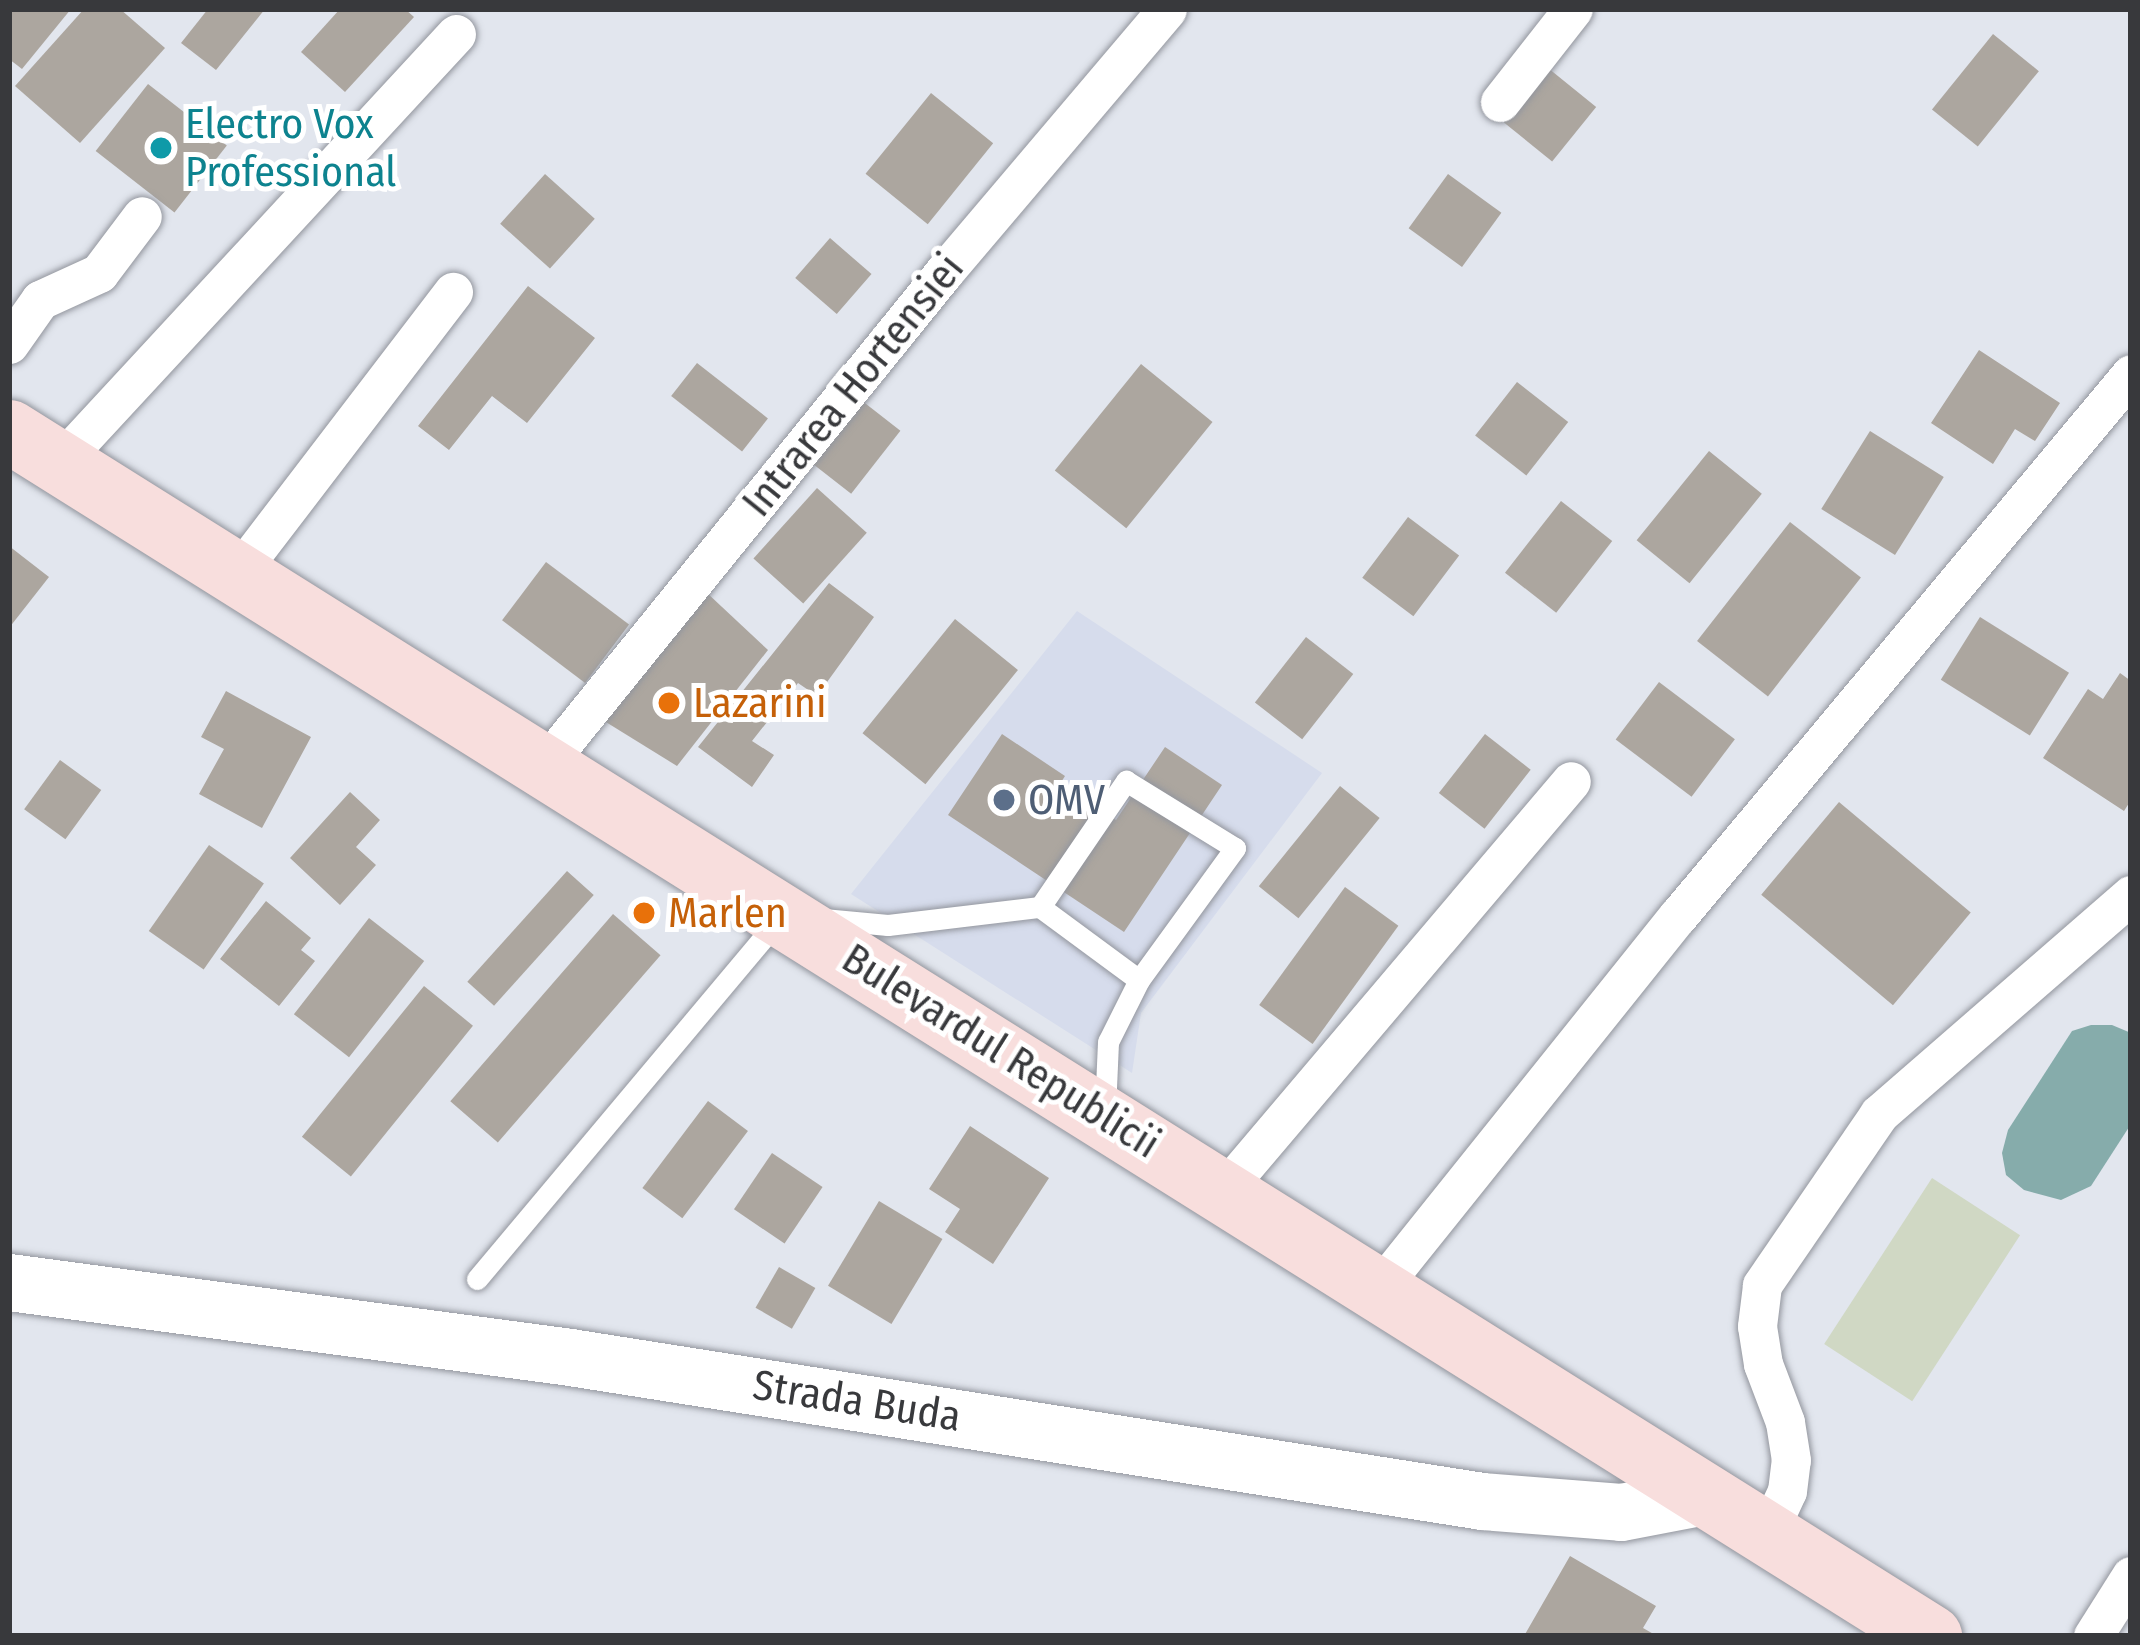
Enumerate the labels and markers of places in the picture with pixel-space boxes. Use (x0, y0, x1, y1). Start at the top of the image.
place label: Electro Vox Professional (185, 99, 396, 198)
marker: Electro Vox Professional (148, 135, 174, 161)
place label: Lazarini (693, 678, 827, 728)
marker: Lazarini (656, 690, 682, 716)
place label: OMV (1028, 775, 1105, 825)
marker: OMV (991, 787, 1017, 813)
place label: Marlen (668, 888, 787, 938)
marker: Marlen (631, 900, 657, 926)

